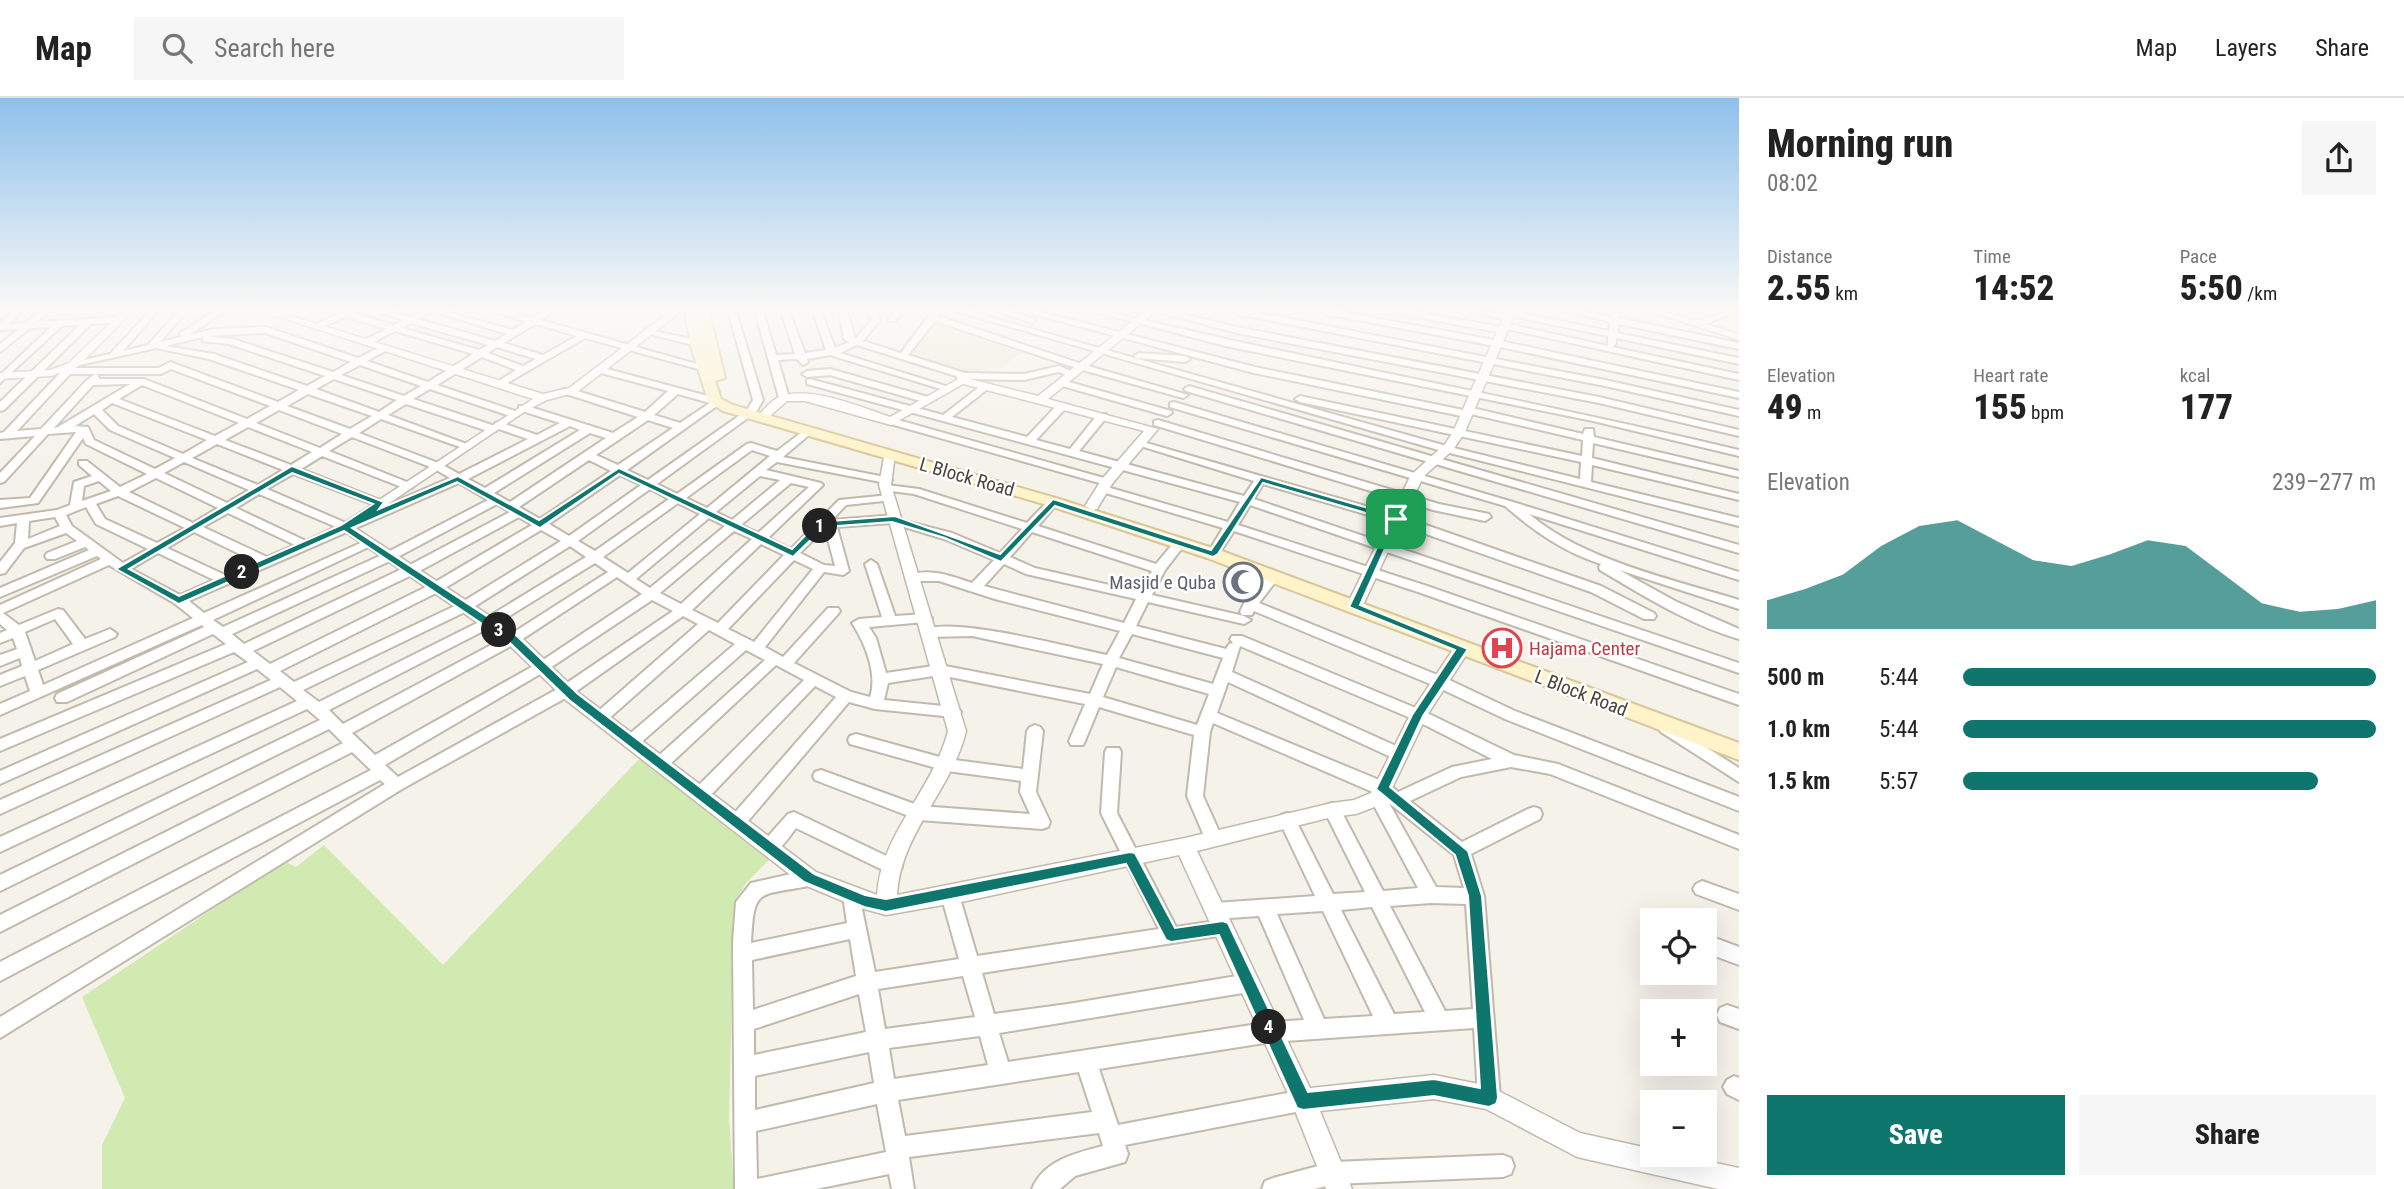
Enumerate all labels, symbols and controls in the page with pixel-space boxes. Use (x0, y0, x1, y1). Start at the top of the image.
search box (134, 17, 624, 80)
text: Map (35, 29, 92, 68)
icon: search (158, 29, 196, 67)
text: Search here (214, 33, 335, 63)
text: Map (2136, 34, 2177, 62)
text: Layers (2215, 34, 2277, 62)
text: Share (2315, 34, 2369, 62)
button: share (2302, 121, 2376, 195)
text: Morning run (1767, 122, 1953, 166)
text: 08:02 (1767, 170, 1818, 197)
text: Distance (1767, 245, 1832, 268)
text: Time (1973, 245, 2011, 268)
text: Pace (2180, 245, 2217, 268)
text: 2.55 (1767, 268, 1831, 309)
text: 14:52 (1973, 268, 2054, 309)
text: 5:50 (2180, 268, 2243, 309)
text: km (1831, 282, 1858, 305)
text: /km (2243, 282, 2277, 305)
text: Elevation (1767, 364, 1835, 387)
text: Heart rate (1973, 364, 2048, 387)
text: kcal (2180, 364, 2210, 387)
text: 49 (1767, 387, 1803, 428)
text: 155 (1973, 387, 2027, 428)
text: 177 (2180, 387, 2233, 428)
text: m (1803, 401, 1821, 424)
text: bpm (2027, 401, 2064, 424)
street label: L Block Road (917, 453, 1017, 501)
text: Elevation (1767, 469, 1850, 496)
text: 239–277 m (2272, 469, 2376, 496)
pin (1366, 489, 1426, 549)
icon: arrive (1377, 500, 1415, 538)
pin: 1 (802, 508, 838, 544)
text: 1 (815, 514, 824, 537)
pin: 2 (224, 554, 260, 589)
text: 2 (237, 560, 246, 583)
mosque icon: Masjid e Quba (1222, 561, 1264, 603)
place label: Masjid e Quba (1109, 571, 1216, 594)
pin: 3 (482, 612, 516, 648)
text: 3 (494, 618, 503, 641)
hospital icon: Hajama Center (1481, 627, 1523, 669)
place label: Hajama Center (1529, 637, 1640, 660)
text: 500 m (1767, 664, 1824, 691)
text: 5:44 (1879, 664, 1918, 691)
street label: L Block Road (1531, 665, 1631, 721)
text: 1.0 km (1767, 716, 1830, 743)
text: 5:44 (1879, 716, 1918, 743)
text: 1.5 km (1767, 768, 1830, 795)
text: 5:57 (1879, 768, 1918, 795)
map controls (1640, 908, 1717, 1167)
button: locate (1640, 908, 1717, 985)
button: + (1640, 999, 1717, 1076)
pin: 4 (1252, 1010, 1286, 1044)
text: 4 (1264, 1015, 1273, 1038)
button: − (1640, 1090, 1717, 1167)
button: Save (1767, 1095, 2065, 1175)
button: Share (2079, 1095, 2376, 1175)

